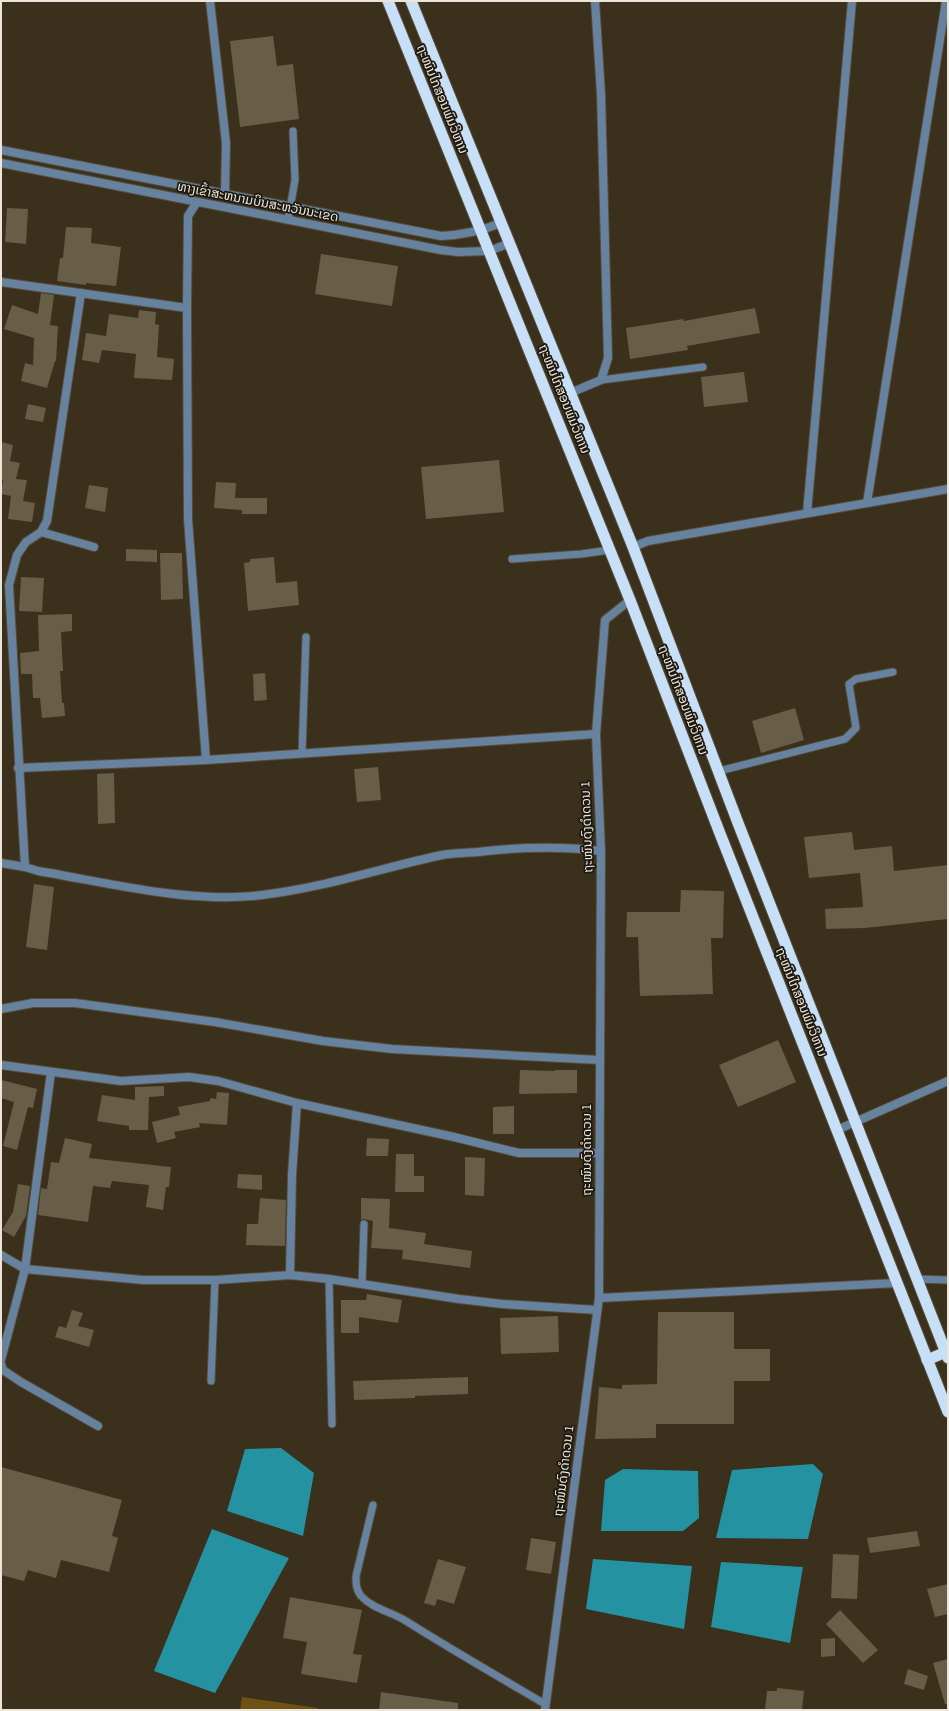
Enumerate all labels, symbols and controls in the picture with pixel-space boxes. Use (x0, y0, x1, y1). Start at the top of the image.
street label: ຖະໜົນໄກສອນພົມວິຫານ (412, 42, 472, 156)
street label: ທາງເຂົ້າສະຫນາມບິນສະຫວັນນະເຂດ (176, 176, 340, 226)
street label: ຖະໜົນໄກສອນພົມວິຫານ (534, 342, 594, 456)
street label: ຖະໜົນໄກສອນພົມວິຫານ (654, 642, 712, 758)
street label: ຖະໜົນດົງດຳດວນ 1 (576, 781, 598, 873)
street label: ຖະໜົນໄກສອນພົມວິຫານ (771, 945, 831, 1059)
street label: ຖະໜົນດົງດຳດວນ 1 (578, 1104, 596, 1196)
street label: ຖະໜົນດົງດຳດວນ 1 (549, 1424, 579, 1518)

